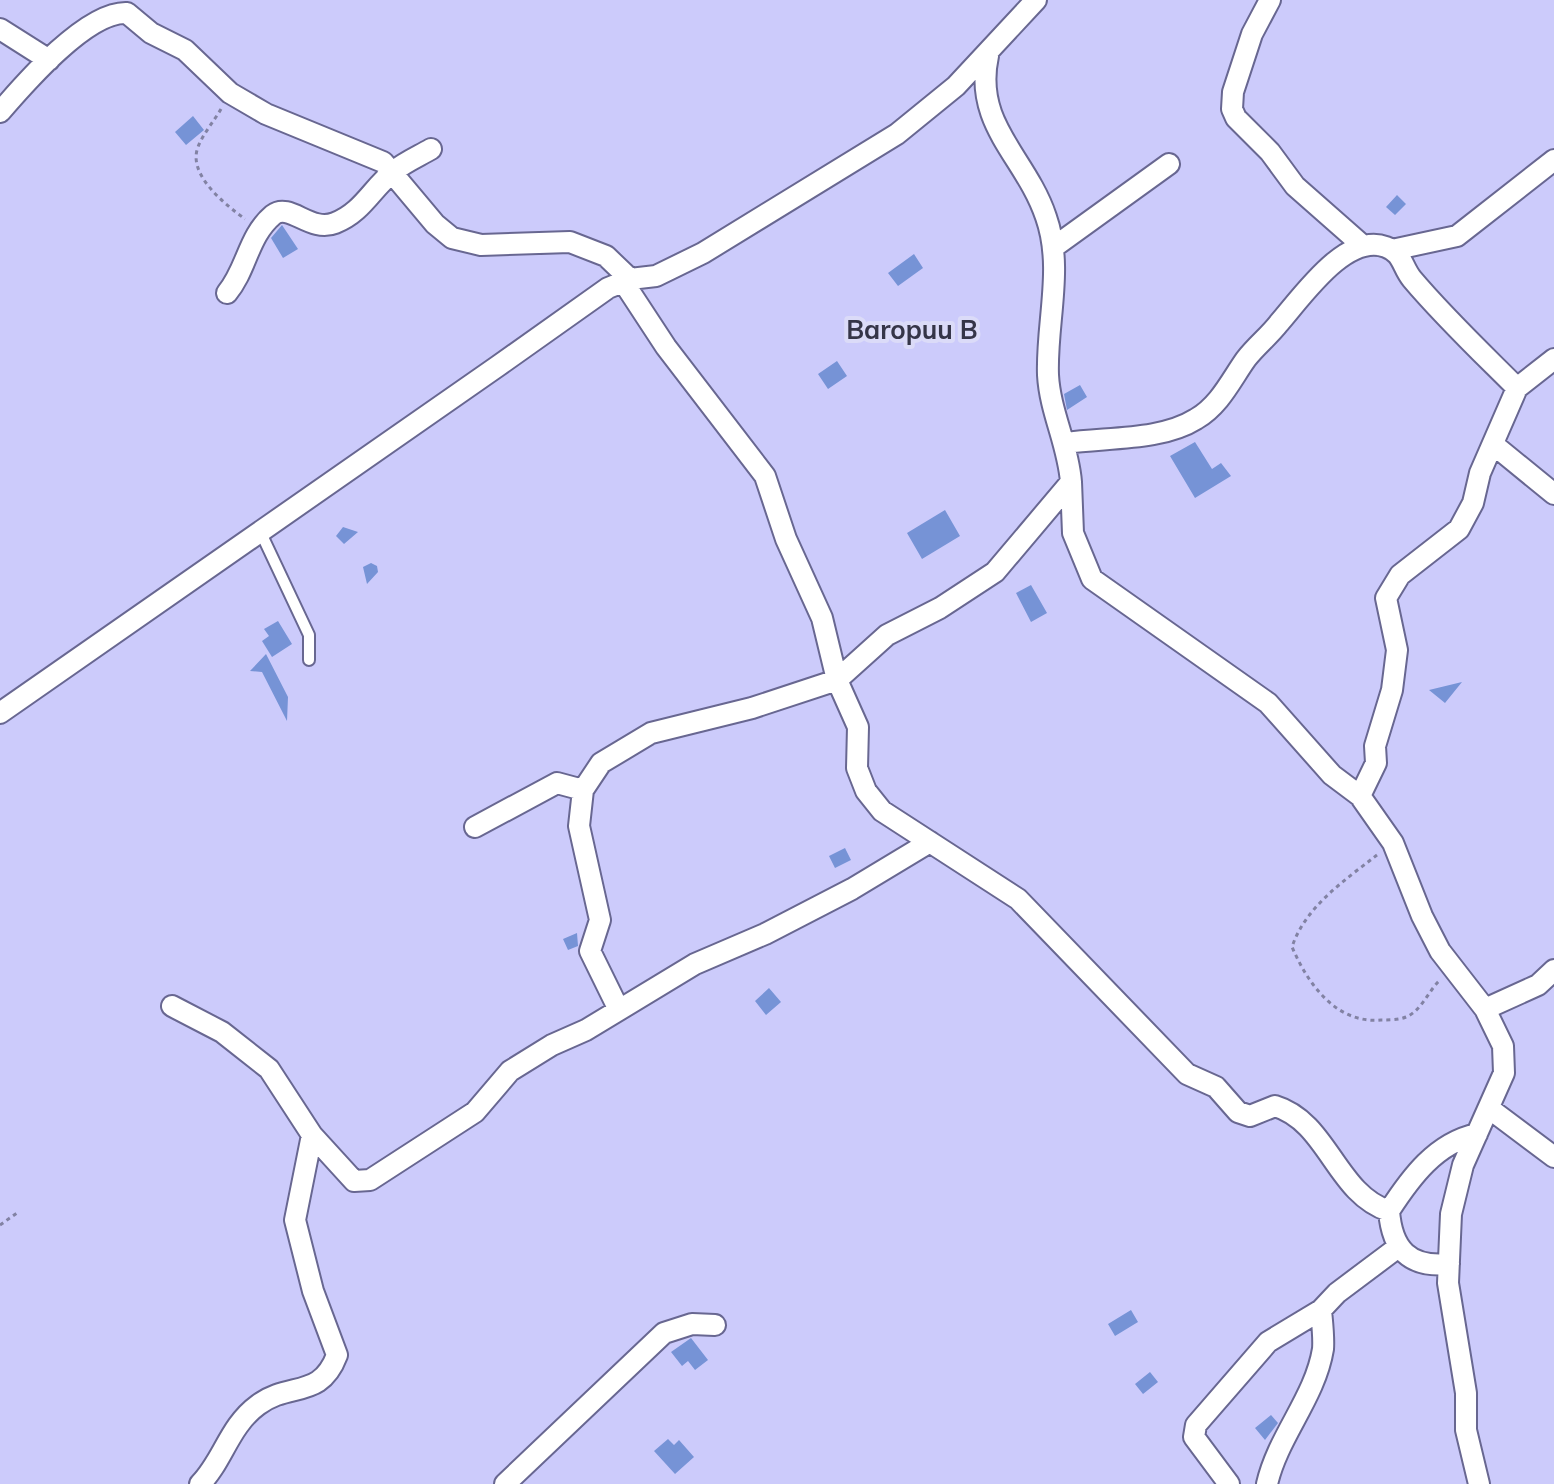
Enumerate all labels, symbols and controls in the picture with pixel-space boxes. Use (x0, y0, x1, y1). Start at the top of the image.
district label: Baropuu B (846, 313, 978, 346)

